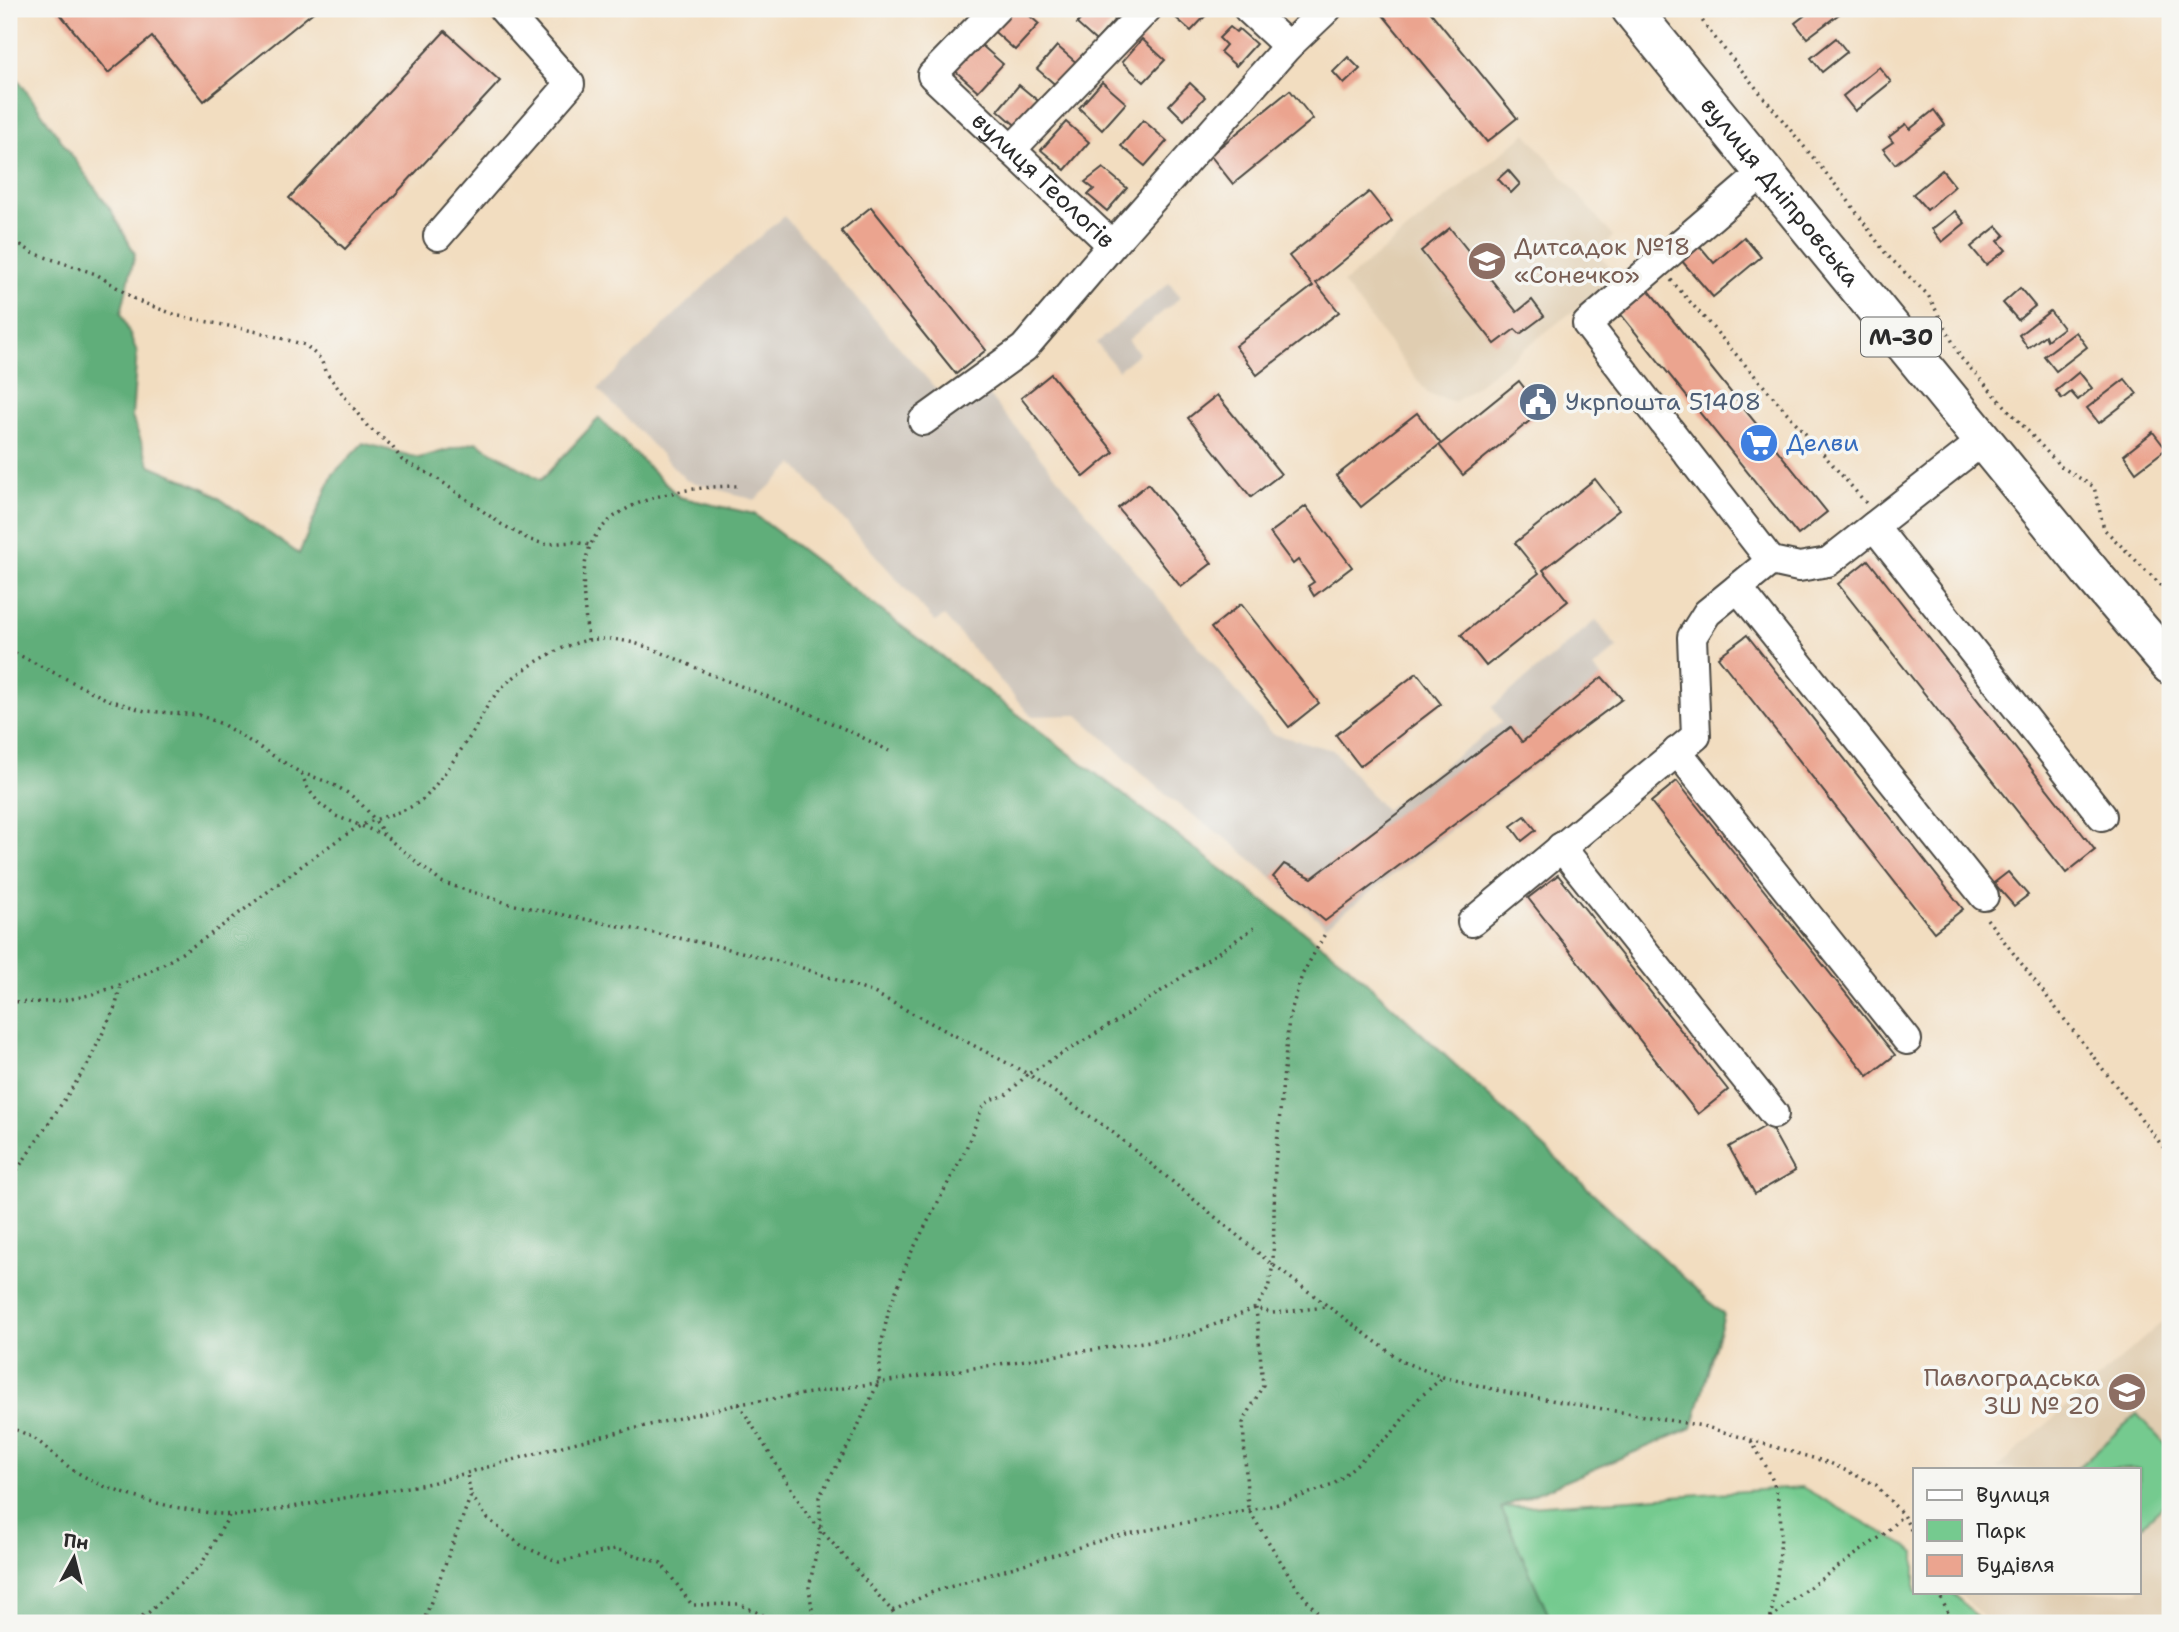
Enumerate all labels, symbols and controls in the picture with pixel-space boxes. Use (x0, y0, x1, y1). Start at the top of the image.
street label: вулиця Дніпровська (1693, 90, 1867, 293)
street label: вулиця Геологів (965, 105, 1122, 255)
place label: Дитсадок №18 «Сонечко» (1514, 231, 1690, 291)
school or university icon: Дитсадок №18 «Сонечко» (1466, 240, 1508, 282)
road number: М-30 (1861, 318, 1941, 356)
public building icon: Укрпошта 51408 (1517, 381, 1559, 423)
place label: Укрпошта 51408 (1565, 386, 1761, 418)
supermarket icon: Делви (1738, 422, 1780, 464)
place label: Делви (1786, 427, 1859, 459)
place label: Павлоградська ЗШ № 20 (1924, 1362, 2100, 1422)
school or university icon: Павлоградська ЗШ № 20 (2106, 1371, 2148, 1413)
legend (1913, 1468, 2140, 1594)
text: Вулиця (1976, 1481, 2050, 1509)
text: Парк (1976, 1517, 2026, 1545)
north arrow (38, 1524, 108, 1594)
text: Пн (62, 1528, 90, 1556)
text: Будівля (1976, 1551, 2055, 1579)

